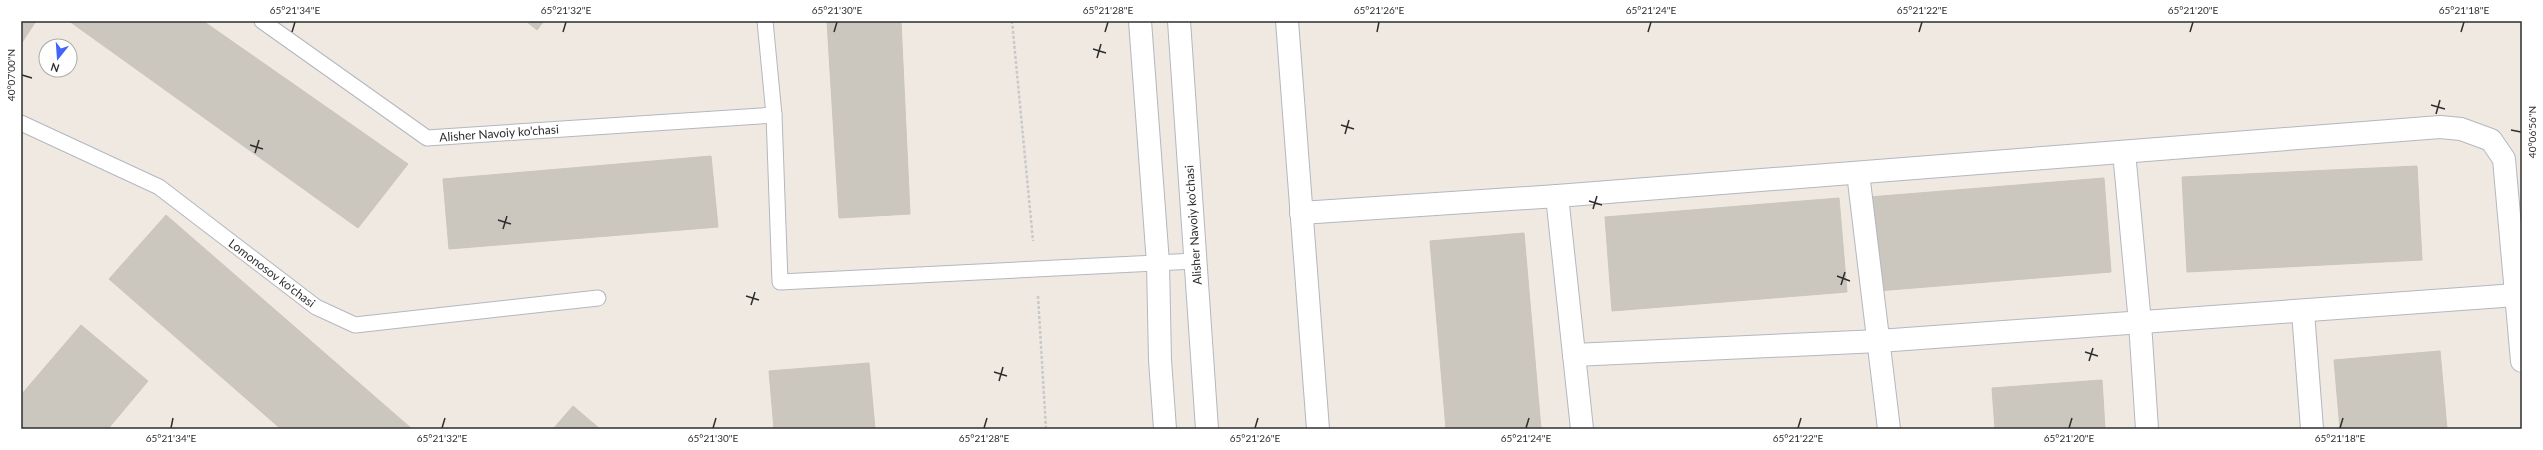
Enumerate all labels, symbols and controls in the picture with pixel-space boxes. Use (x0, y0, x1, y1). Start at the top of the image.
text: 65°21'34"E (270, 4, 320, 16)
text: 65°21'32"E (541, 4, 591, 16)
text: 65°21'30"E (812, 4, 862, 16)
text: 65°21'28"E (1083, 4, 1133, 16)
text: 65°21'26"E (1354, 4, 1404, 16)
text: 65°21'24"E (1626, 4, 1676, 16)
text: 65°21'22"E (1897, 4, 1947, 16)
text: 65°21'20"E (2168, 4, 2218, 16)
text: 65°21'18"E (2439, 4, 2489, 16)
north arrow (38, 38, 78, 78)
text: 40°07'00"N (5, 49, 17, 101)
text: N (49, 61, 61, 75)
text: 40°06'56"N (2526, 106, 2538, 158)
street label: Alisher Navoiy ko'chasi (439, 121, 559, 145)
street label: Alisher Navoiy ko'chasi (1181, 165, 1205, 285)
street label: Lomonosov ko'chasi (226, 236, 318, 310)
text: 65°21'34"E (146, 432, 196, 444)
text: 65°21'32"E (417, 432, 467, 444)
text: 65°21'30"E (688, 432, 738, 444)
text: 65°21'28"E (959, 432, 1009, 444)
text: 65°21'26"E (1230, 432, 1280, 444)
text: 65°21'24"E (1501, 432, 1551, 444)
text: 65°21'22"E (1773, 432, 1823, 444)
text: 65°21'20"E (2044, 432, 2094, 444)
text: 65°21'18"E (2315, 432, 2365, 444)

